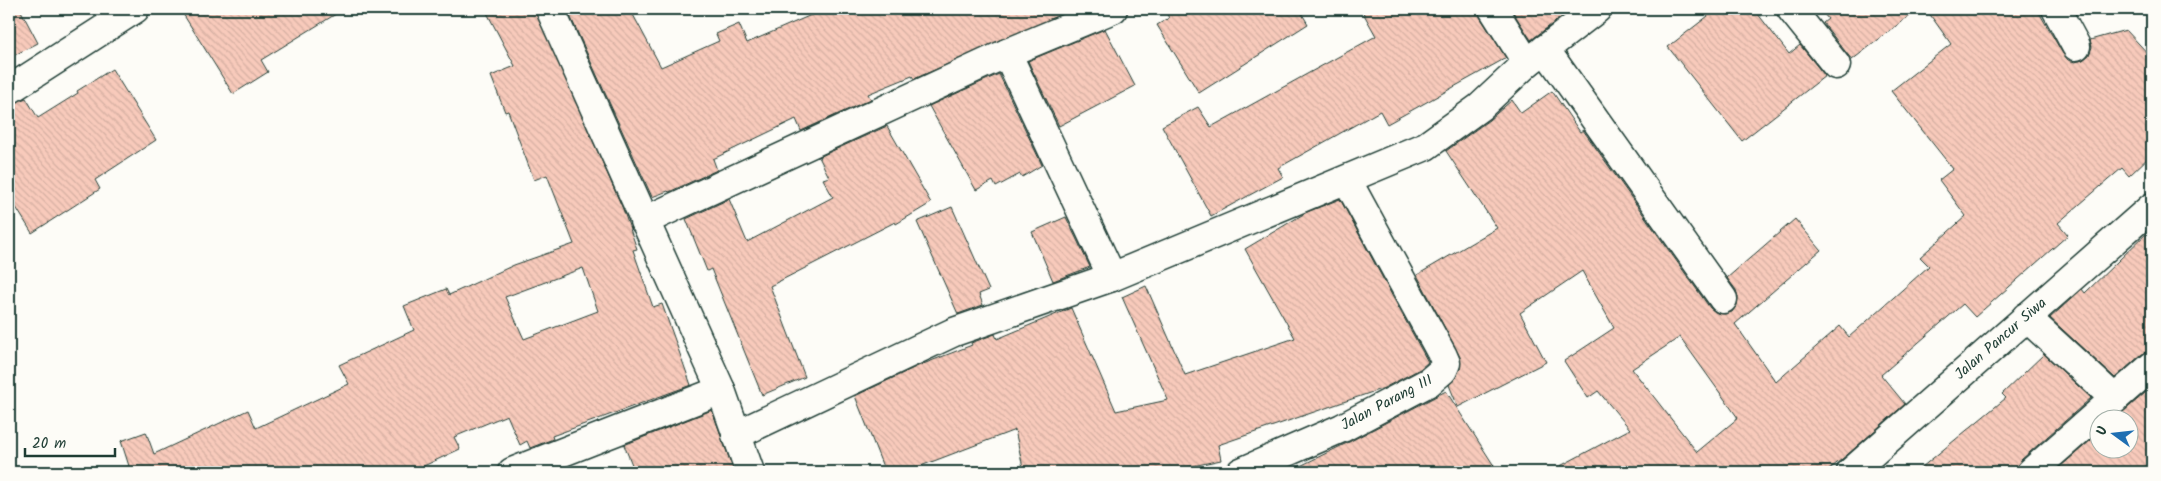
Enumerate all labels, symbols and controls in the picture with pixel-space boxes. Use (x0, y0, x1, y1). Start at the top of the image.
street label: Jalan Pancur Siwa (1950, 292, 2052, 386)
street label: Jalan Parang III (1337, 369, 1438, 437)
north arrow (2088, 408, 2138, 458)
text: U (2091, 423, 2114, 438)
scale bar (25, 426, 115, 458)
text: 20 m (32, 432, 66, 456)

